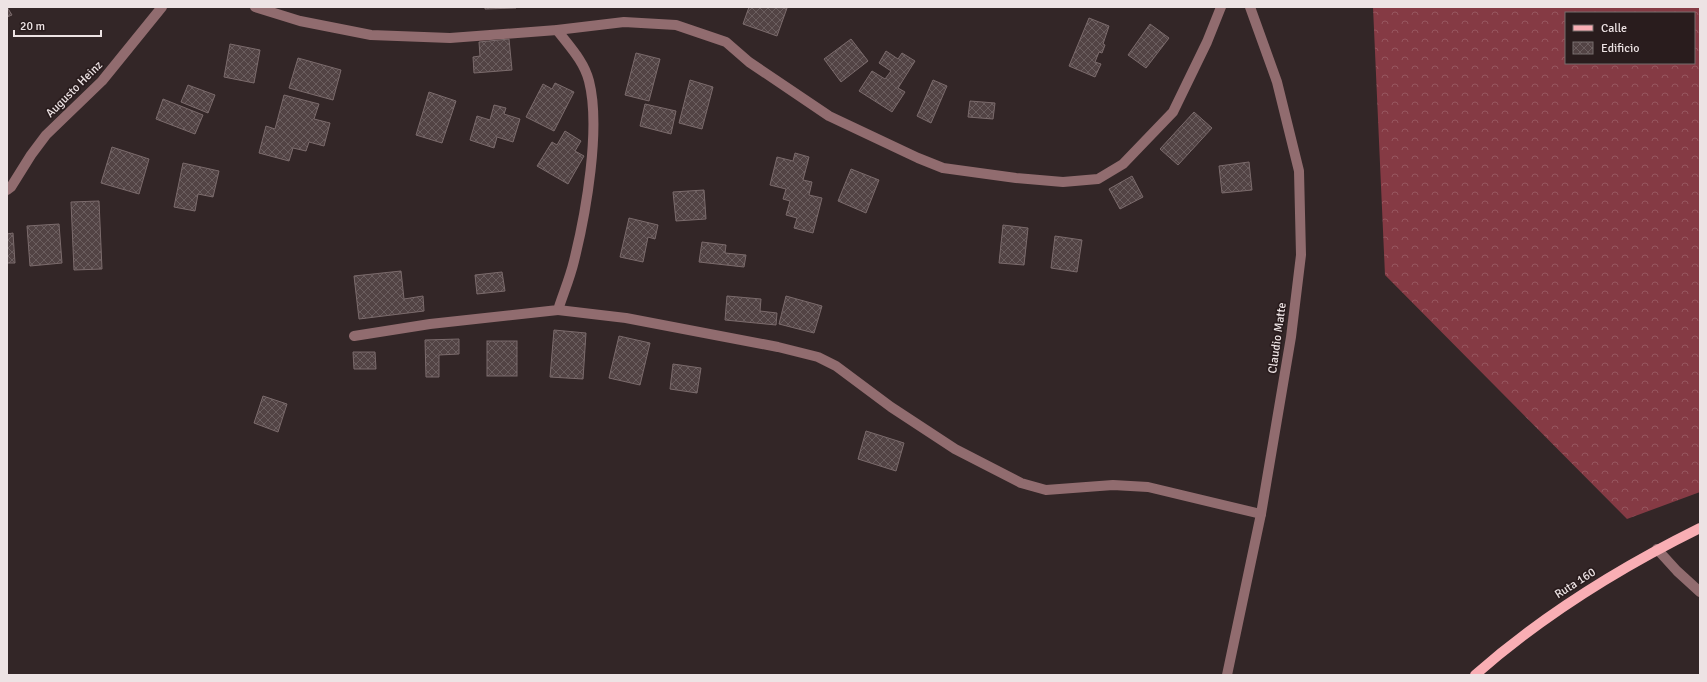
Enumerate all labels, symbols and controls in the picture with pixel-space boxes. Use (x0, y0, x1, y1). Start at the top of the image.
scale bar (14, 12, 101, 38)
legend (1565, 12, 1695, 64)
text: 20 m (20, 19, 45, 34)
text: Calle (1601, 21, 1627, 36)
text: Edificio (1601, 41, 1639, 56)
street label: Augusto Heinz (43, 58, 106, 121)
street label: Claudio Matte (1265, 301, 1290, 375)
street label: Ruta 160 (1552, 565, 1599, 602)

